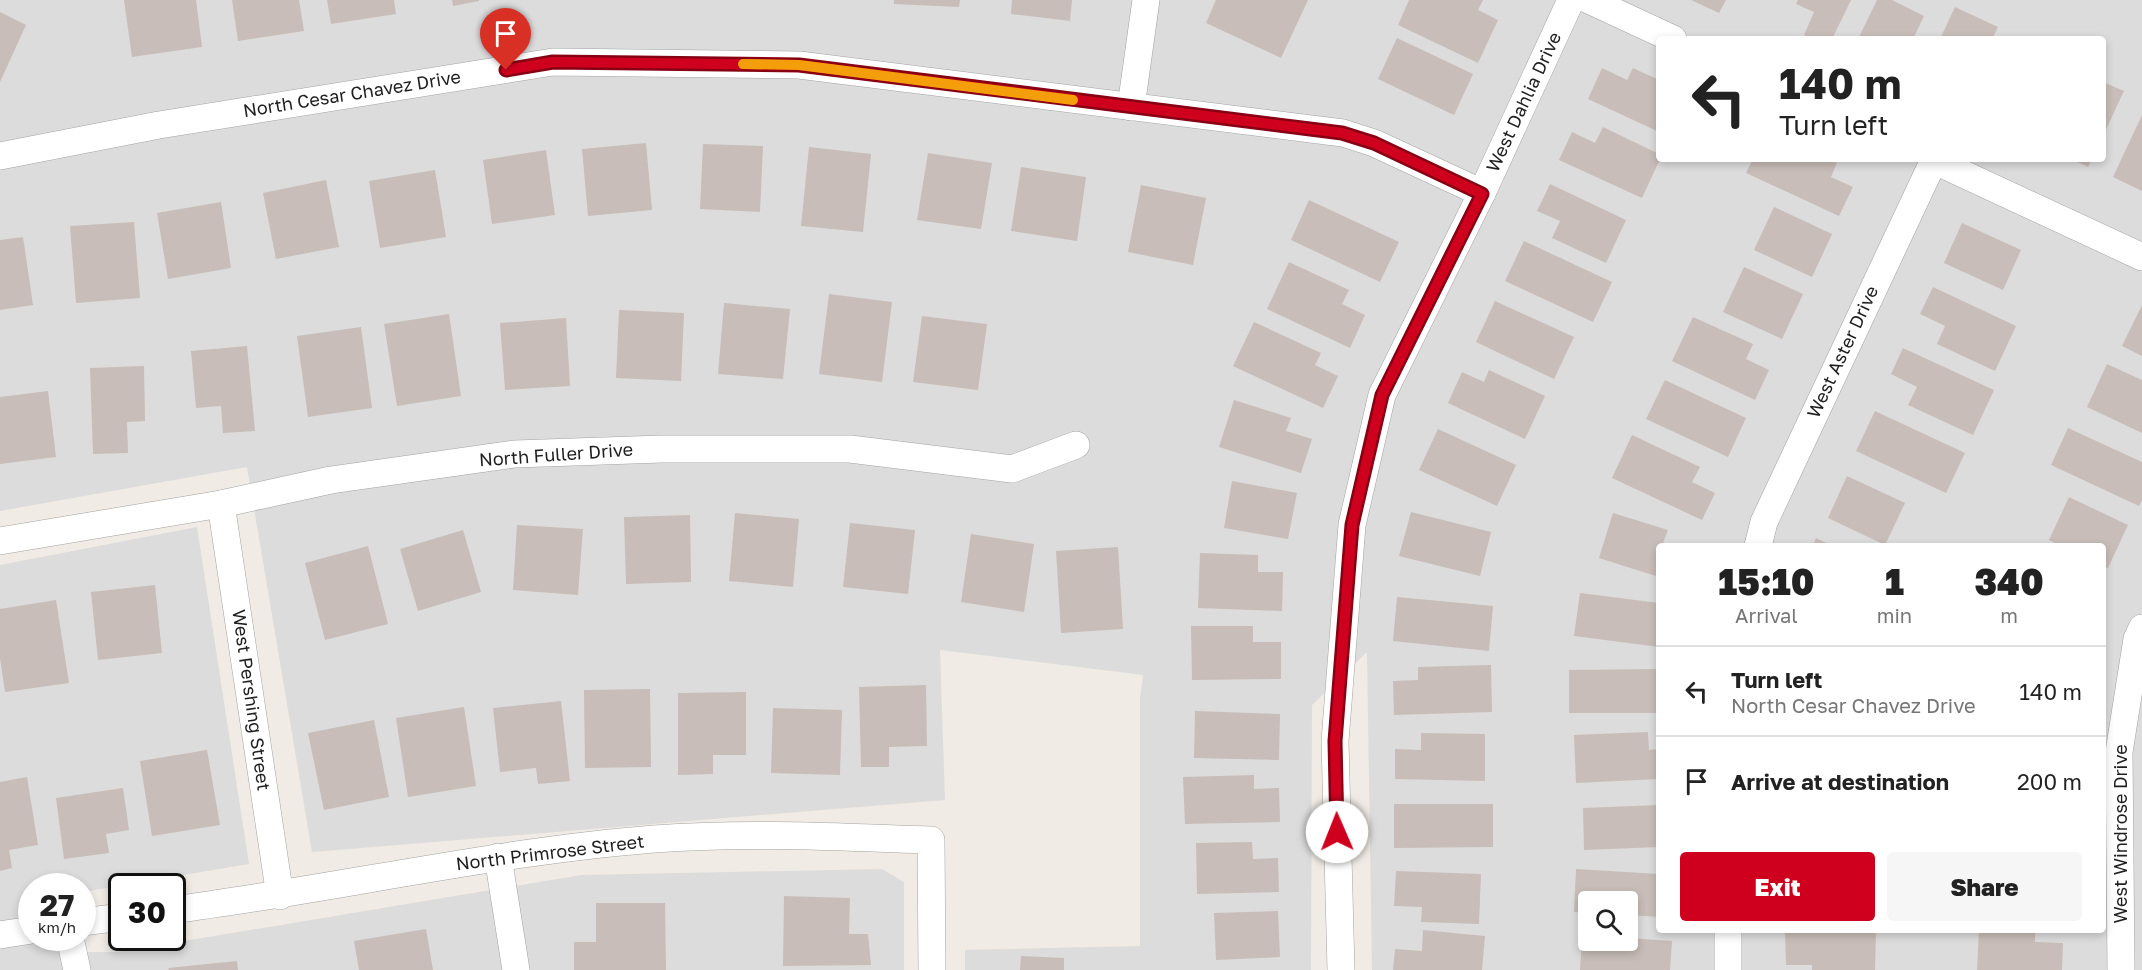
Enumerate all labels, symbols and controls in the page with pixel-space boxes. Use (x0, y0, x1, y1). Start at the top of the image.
pin (480, 8, 531, 70)
icon: arrive (489, 17, 522, 50)
street label: West Dahlia Drive (1481, 28, 1565, 175)
text: 140 m (1779, 58, 1901, 108)
icon: left (1680, 60, 1758, 138)
street label: North Cesar Chavez Drive (241, 65, 462, 121)
text: Turn left (1779, 109, 1888, 141)
street label: West Aster Drive (1802, 282, 1882, 421)
street label: North Fuller Drive (478, 438, 634, 470)
text: 15:10 (1718, 560, 1815, 603)
text: 1 (1885, 560, 1904, 603)
text: 340 (1974, 560, 2044, 603)
text: Arrival (1735, 603, 1798, 627)
text: min (1877, 603, 1912, 627)
text: m (2000, 603, 2018, 627)
street label: West Pershing Street (228, 608, 276, 792)
text: Turn left (1731, 666, 1822, 693)
icon: left (1680, 675, 1713, 708)
text: 140 m (2019, 678, 2082, 705)
text: North Cesar Chavez Drive (1731, 693, 1976, 717)
street label: West Windrose Drive (2109, 744, 2131, 924)
icon: arrive (1680, 765, 1713, 798)
text: Arrive at destination (1731, 768, 1949, 795)
text: 200 m (2017, 768, 2082, 795)
position arrow (1305, 800, 1369, 864)
street label: North Primrose Street (454, 830, 645, 874)
button: Exit (1680, 852, 1875, 921)
button: Share (1887, 852, 2082, 921)
speed limit sign: 30 (108, 873, 186, 951)
text: 27 (40, 887, 74, 923)
map controls (1578, 891, 1638, 951)
button: search (1578, 891, 1638, 951)
text: km/h (38, 918, 76, 936)

